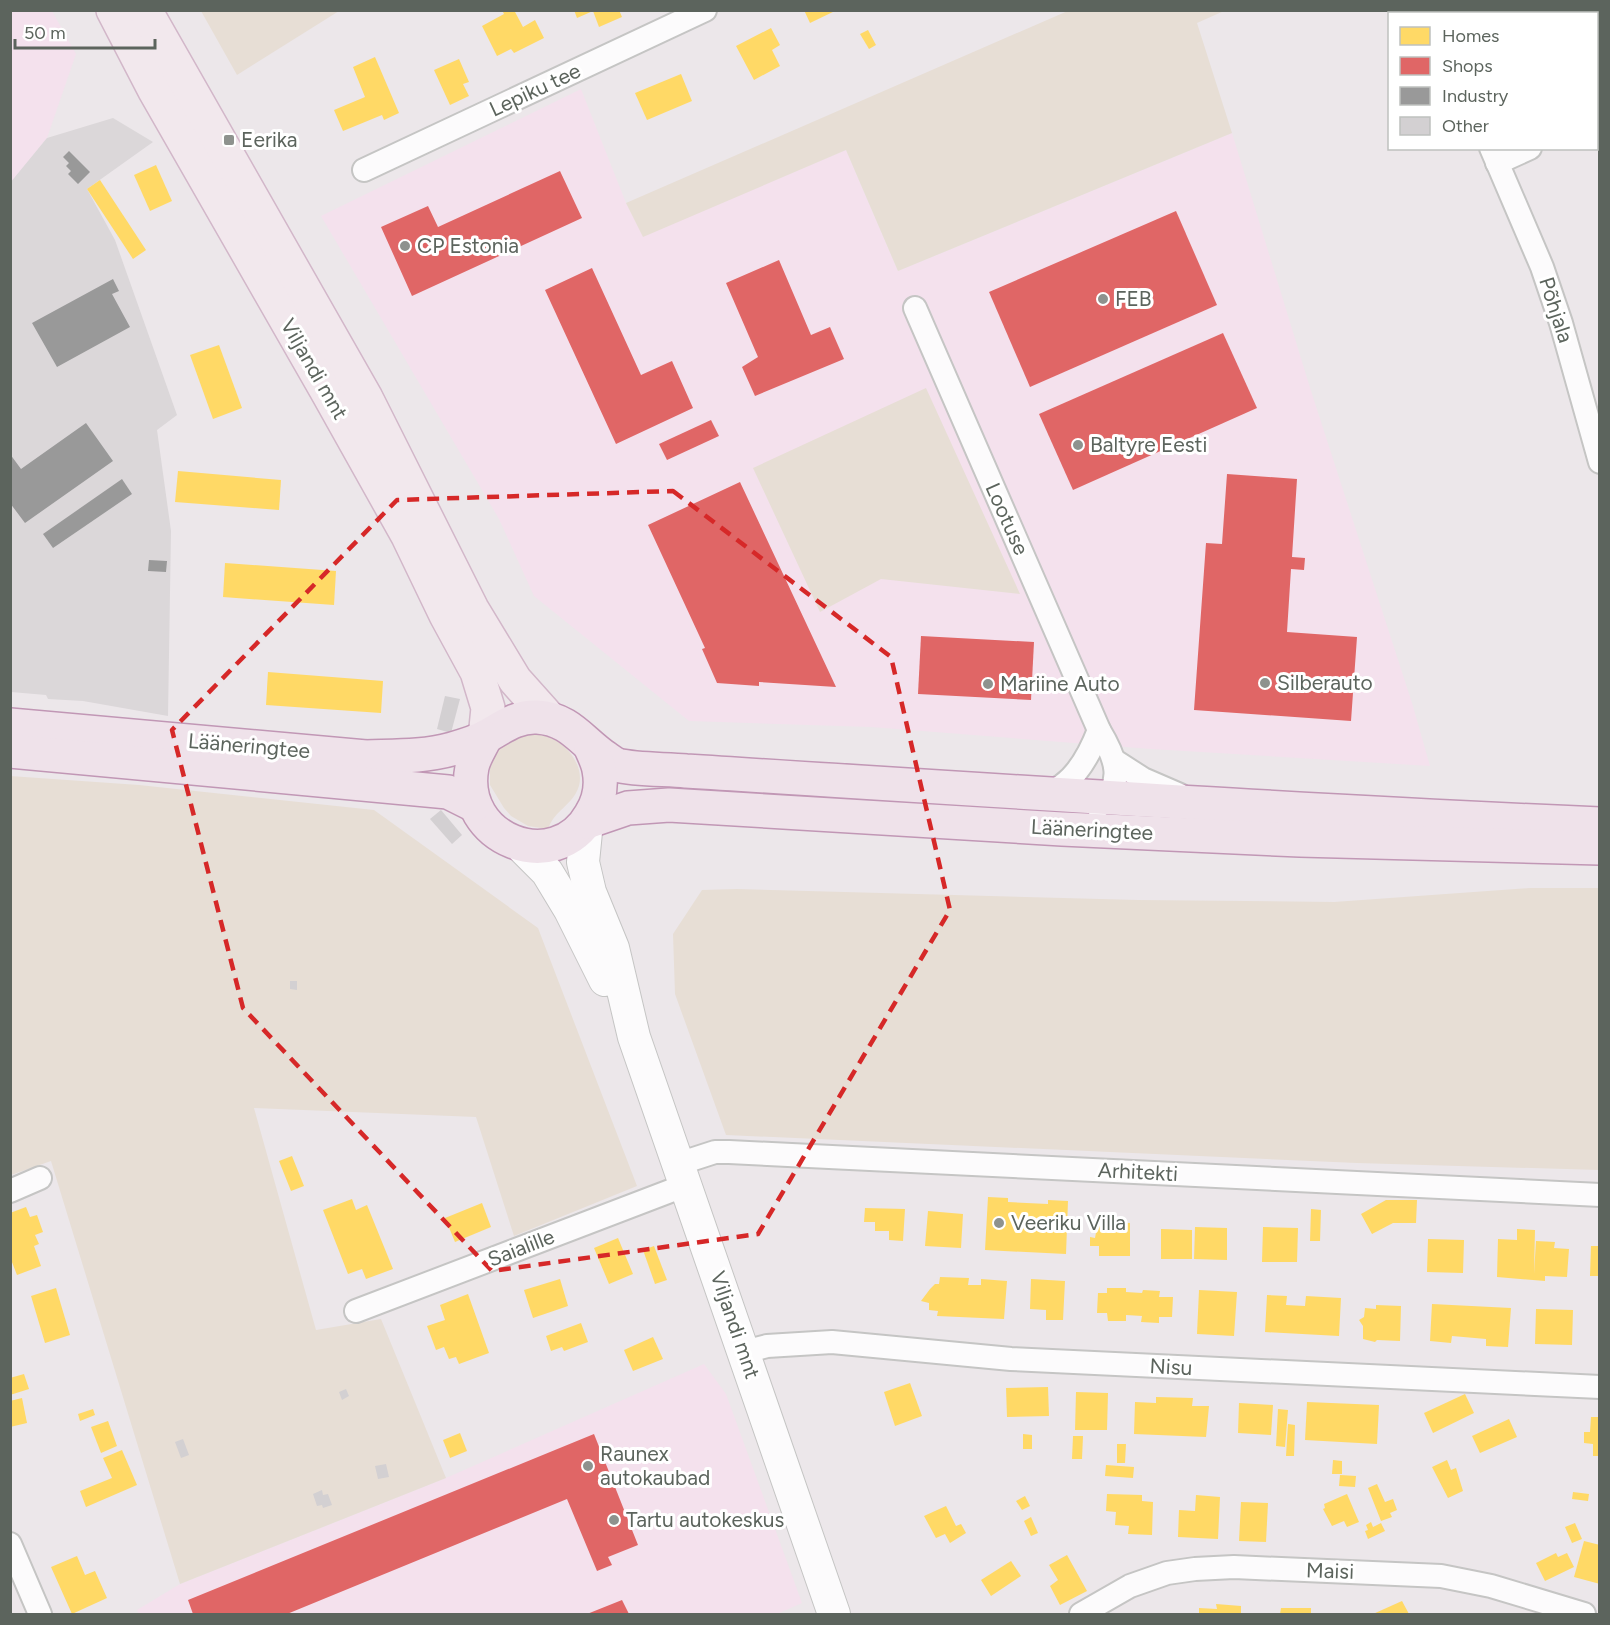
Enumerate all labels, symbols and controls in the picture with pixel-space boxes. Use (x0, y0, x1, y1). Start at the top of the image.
scale bar (15, 12, 154, 50)
legend (1388, 12, 1598, 150)
text: 50 m (24, 22, 66, 44)
text: Homes (1442, 25, 1500, 47)
text: Shops (1442, 55, 1493, 77)
street label: Lepiku tee (485, 58, 584, 121)
text: Industry (1442, 85, 1509, 107)
text: Other (1442, 115, 1489, 137)
place label: Eerika (241, 127, 298, 152)
marker: Eerika (222, 133, 236, 147)
place label: CP Estonia (417, 233, 519, 258)
marker: CP Estonia (398, 239, 412, 253)
street label: Põhjala (1534, 274, 1579, 346)
place label: FEB (1115, 286, 1152, 311)
marker: FEB (1096, 292, 1110, 306)
street label: Viljandi mnt (276, 314, 353, 424)
place label: Baltyre Eesti (1090, 432, 1207, 457)
marker: Baltyre Eesti (1071, 438, 1085, 452)
street label: Lootuse (981, 479, 1034, 559)
place label: Silberauto (1277, 670, 1373, 695)
place label: Mariine Auto (1000, 671, 1120, 696)
marker: Silberauto (1258, 676, 1272, 690)
marker: Mariine Auto (981, 677, 995, 691)
street label: Lääneringtee (187, 728, 311, 763)
street label: Lääneringtee (1030, 814, 1154, 845)
street label: Arhitekti (1097, 1157, 1179, 1186)
place label: Veeriku Villa (1011, 1210, 1126, 1235)
marker: Veeriku Villa (992, 1216, 1006, 1230)
street label: Saialille (484, 1223, 558, 1272)
street label: Viljandi mnt (705, 1268, 766, 1382)
street label: Nisu (1149, 1353, 1193, 1380)
place label: Raunex autokaubad (600, 1441, 710, 1490)
marker: Raunex autokaubad (581, 1459, 595, 1473)
place label: Tartu autokeskus (626, 1507, 784, 1532)
marker: Tartu autokeskus (607, 1513, 621, 1527)
street label: Maisi (1306, 1557, 1354, 1584)

